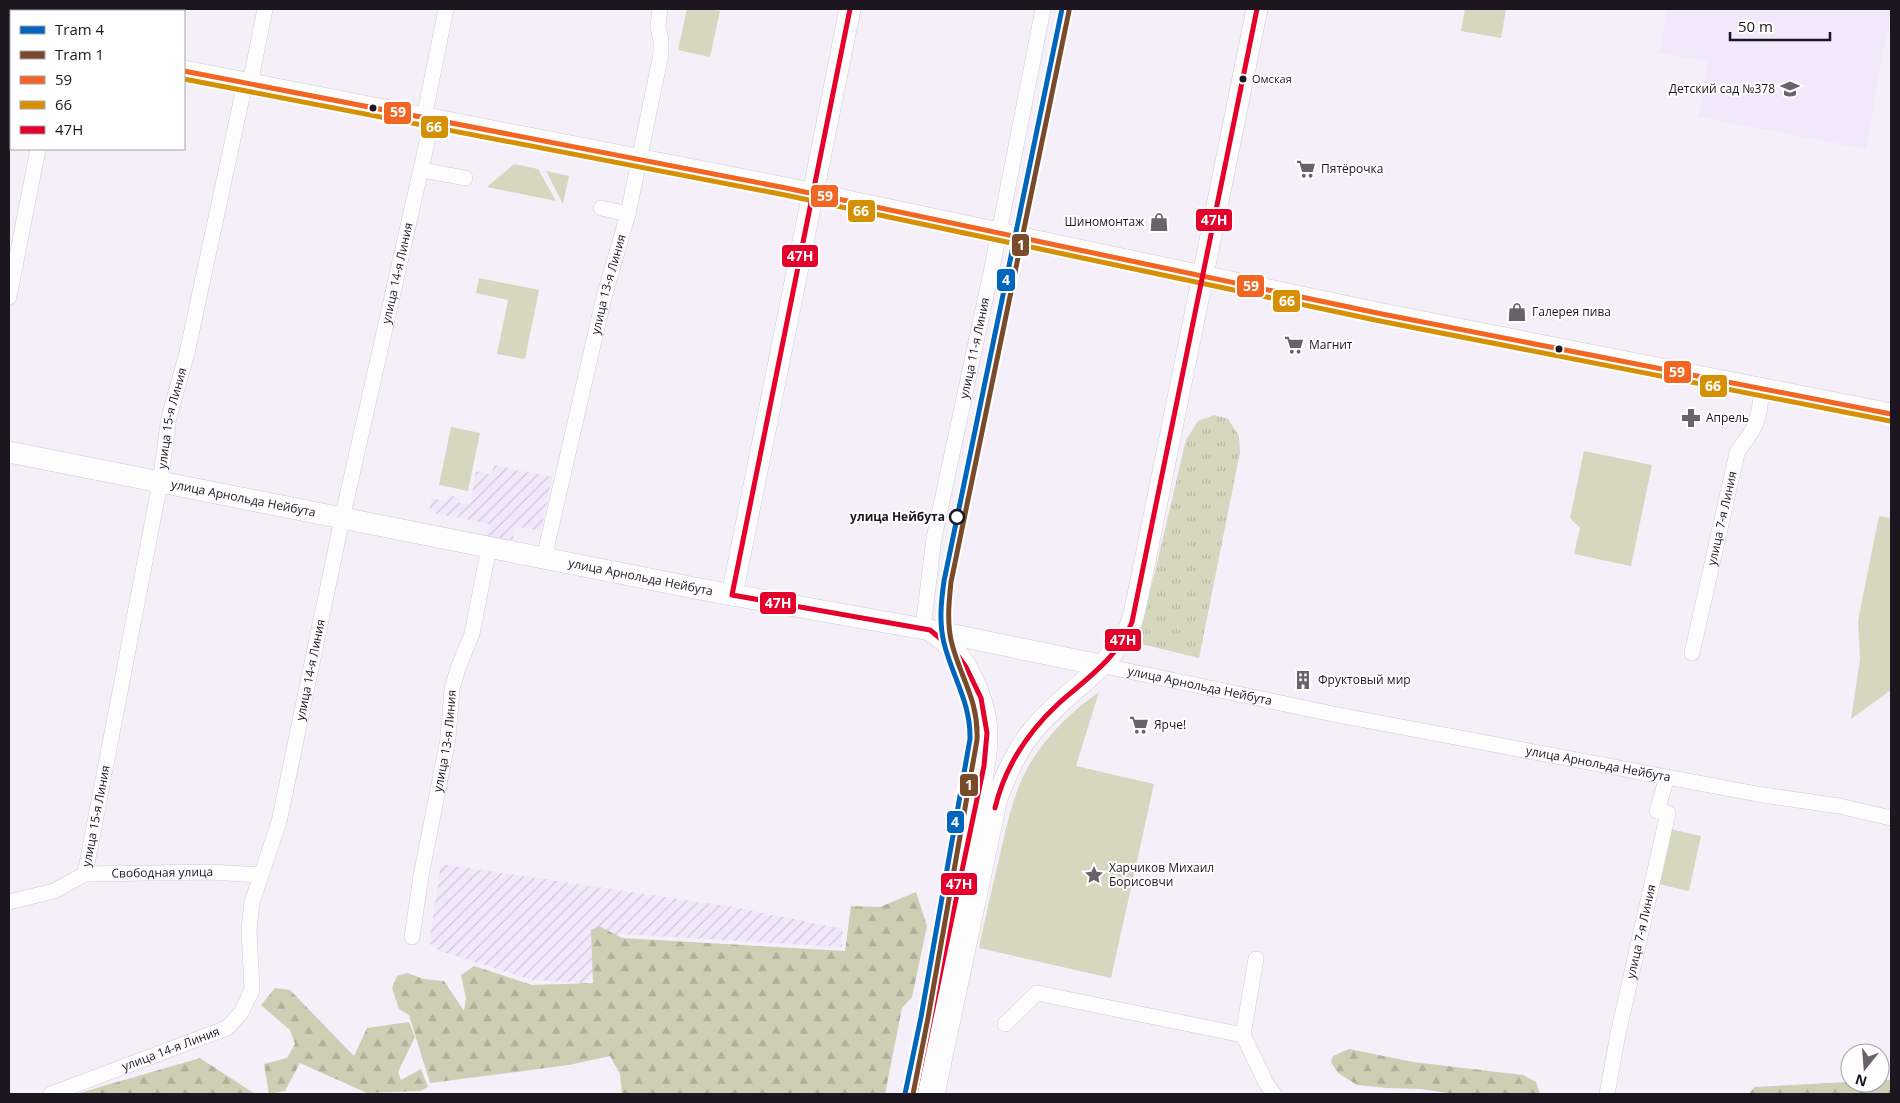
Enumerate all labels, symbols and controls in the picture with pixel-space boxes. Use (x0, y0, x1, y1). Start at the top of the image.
legend (10, 10, 185, 150)
scale bar (1730, 10, 1830, 42)
text: 50 m (1738, 16, 1773, 36)
text: Tram 4 (55, 19, 105, 39)
text: Tram 1 (55, 44, 104, 64)
text: 59 (55, 69, 72, 89)
place label: Омская (1252, 71, 1292, 86)
marker: Омская (1238, 74, 1248, 84)
school or university icon: Детский сад №378 (1779, 78, 1801, 100)
place label: Детский сад №378 (1669, 80, 1775, 97)
text: 66 (55, 94, 72, 114)
line badge: 59 (383, 101, 412, 125)
text: 59 (390, 102, 406, 121)
unlabelled marker (368, 103, 378, 113)
line badge: 66 (420, 115, 449, 139)
text: 66 (426, 117, 442, 136)
text: 47Н (55, 119, 83, 139)
supermarket icon: Пятёрочка (1295, 158, 1317, 180)
place label: Пятёрочка (1321, 160, 1383, 177)
line badge: 59 (810, 184, 839, 208)
text: 59 (817, 186, 833, 205)
line badge: 66 (847, 199, 876, 223)
text: 66 (853, 201, 869, 220)
line badge: 47Н (1195, 208, 1233, 232)
text: 47Н (1201, 210, 1227, 229)
shop icon: Шиномонтаж (1148, 211, 1170, 233)
place label: Шиномонтаж (1064, 213, 1144, 230)
street label: улица 14-я Линия (377, 221, 417, 325)
street label: улица 13-я Линия (587, 232, 630, 336)
line badge: 1 (1011, 233, 1030, 257)
text: 1 (1017, 235, 1025, 254)
line badge: 47Н (781, 244, 819, 268)
text: 47Н (787, 246, 813, 265)
line badge: 4 (996, 268, 1016, 292)
text: 4 (1002, 270, 1010, 289)
line badge: 59 (1236, 274, 1265, 298)
text: 59 (1243, 276, 1259, 295)
line badge: 66 (1272, 289, 1301, 313)
text: 66 (1279, 291, 1295, 310)
street label: улица 11-я Линия (955, 296, 993, 400)
shop icon: Галерея пива (1506, 301, 1528, 323)
place label: Галерея пива (1532, 303, 1611, 320)
supermarket icon: Магнит (1283, 334, 1305, 356)
place label: Магнит (1309, 336, 1353, 353)
unlabelled marker (1554, 344, 1564, 354)
line badge: 59 (1663, 360, 1692, 384)
text: 59 (1669, 362, 1685, 381)
street label: улица 15-я Линия (153, 366, 190, 470)
line badge: 66 (1699, 374, 1728, 398)
text: 66 (1705, 376, 1721, 395)
pharmacy icon: Апрель (1680, 407, 1702, 429)
place label: Апрель (1706, 409, 1749, 426)
street label: улица 7-я Линия (1703, 469, 1741, 567)
street label: улица Арнольда Нейбута (170, 475, 317, 521)
place label: улица Нейбута (850, 508, 945, 525)
marker: улица Нейбута (949, 509, 965, 525)
street label: улица Арнольда Нейбута (567, 554, 714, 599)
line badge: 47Н (759, 591, 797, 615)
text: 47Н (765, 593, 791, 612)
street label: улица 14-я Линия (291, 618, 329, 722)
line badge: 47Н (1104, 628, 1142, 652)
text: 47Н (1110, 630, 1136, 649)
street label: улица Арнольда Нейбута (1126, 662, 1274, 709)
building icon: Фруктовый мир (1292, 669, 1314, 691)
place label: Фруктовый мир (1318, 671, 1411, 688)
street label: улица 13-я Линия (429, 689, 460, 793)
supermarket icon: Ярче! (1128, 714, 1150, 736)
place label: Ярче! (1154, 716, 1186, 733)
street label: улица Арнольда Нейбута (1525, 742, 1672, 786)
street label: улица 15-я Линия (78, 764, 114, 868)
line badge: 1 (959, 773, 979, 797)
text: 1 (965, 775, 973, 794)
line badge: 4 (946, 810, 965, 834)
text: 4 (951, 812, 959, 831)
place label: Харчиков Михаил Борисовчи (1109, 859, 1214, 890)
street label: Свободная улица (111, 863, 213, 882)
place icon: Харчиков Михаил Борисовчи (1083, 864, 1105, 886)
line badge: 47Н (940, 872, 978, 896)
text: 47Н (946, 874, 972, 893)
street label: улица 7-я Линия (1622, 883, 1660, 980)
street label: улица 14-я Линия (119, 1023, 222, 1075)
north arrow (1840, 1043, 1890, 1093)
text: N (1853, 1070, 1869, 1092)

